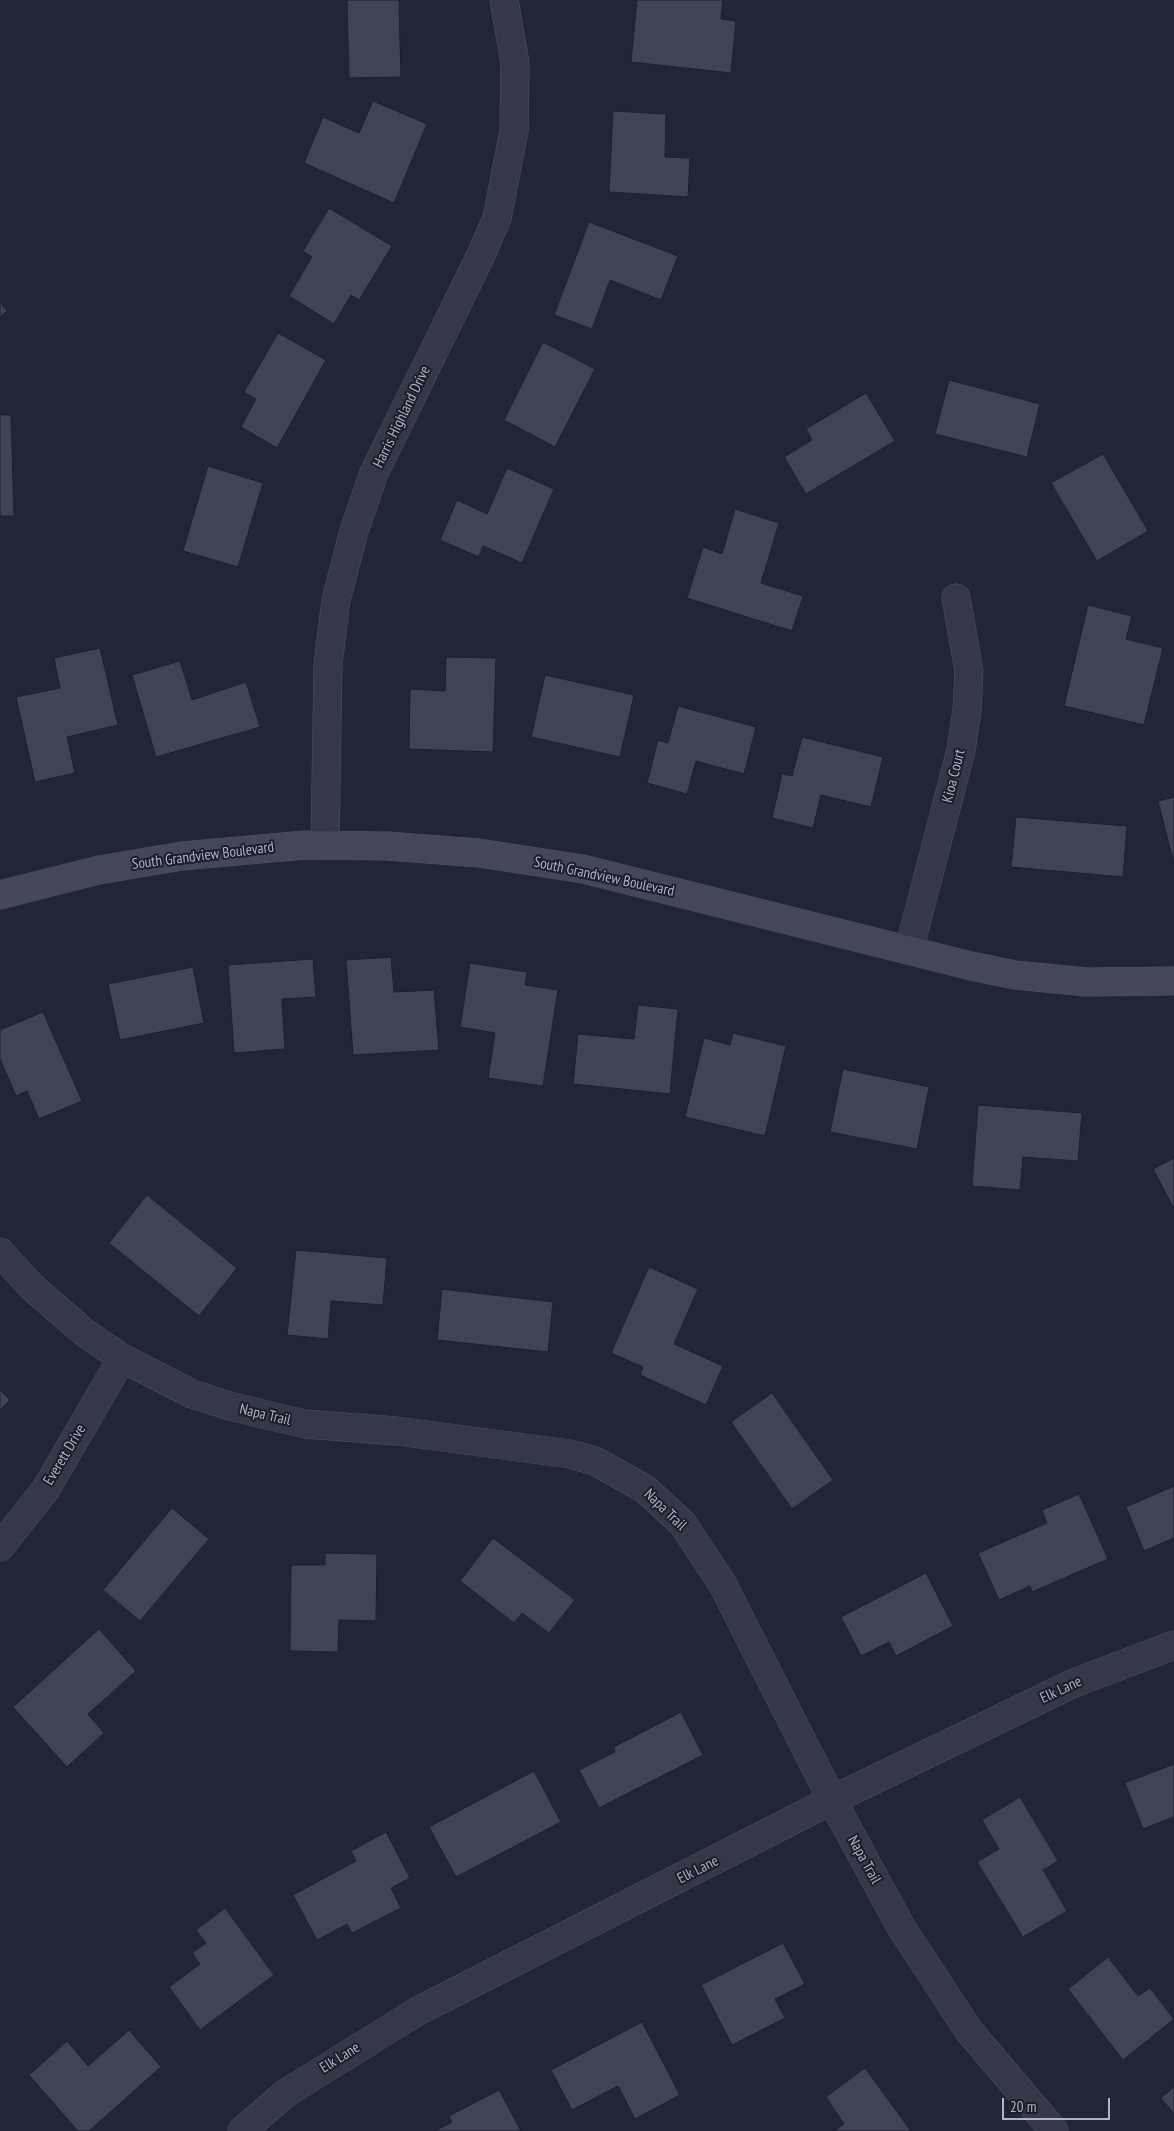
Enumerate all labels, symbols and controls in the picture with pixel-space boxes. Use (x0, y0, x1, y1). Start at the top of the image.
street label: Harris Highland Drive (370, 363, 434, 471)
street label: Kioa Court (939, 747, 969, 805)
street label: South Grandview Boulevard (131, 838, 275, 874)
street label: South Grandview Boulevard (532, 853, 676, 901)
street label: Napa Trail (238, 1400, 292, 1430)
street label: Everett Drive (40, 1421, 90, 1489)
street label: Napa Trail (640, 1485, 690, 1535)
street label: Elk Lane (1037, 1673, 1085, 1707)
street label: Napa Trail (844, 1833, 884, 1887)
street label: Elk Lane (674, 1852, 722, 1888)
street label: Elk Lane (317, 2039, 363, 2077)
scale bar (1004, 2088, 1112, 2120)
text: 20 m (1010, 2097, 1036, 2116)

